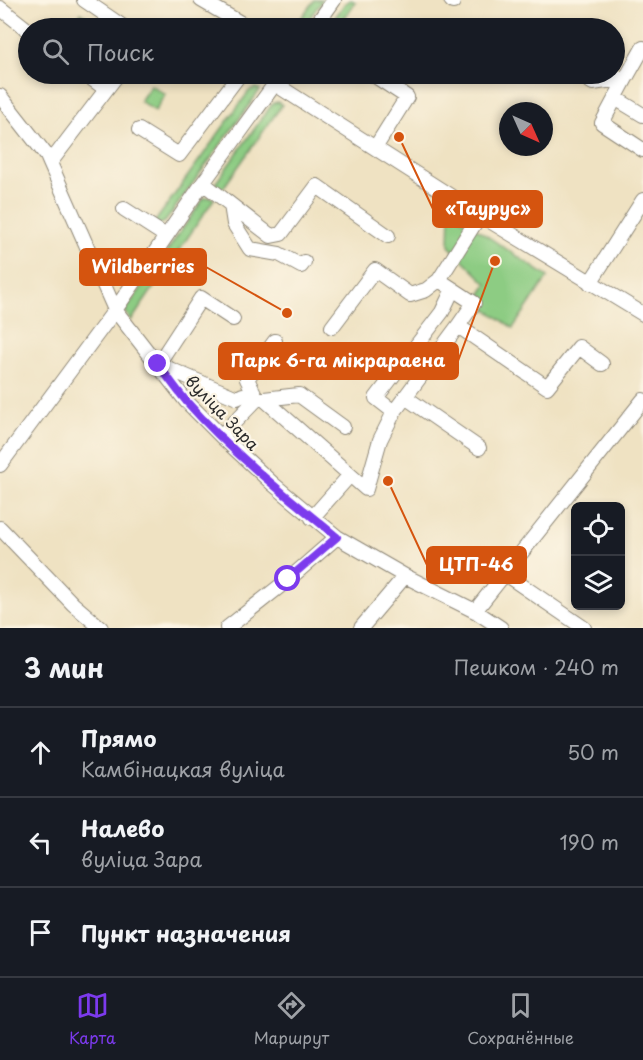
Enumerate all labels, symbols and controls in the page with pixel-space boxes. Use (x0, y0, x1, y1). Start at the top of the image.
search box (18, 18, 625, 84)
icon: search (39, 35, 72, 68)
text: Поиск (87, 35, 154, 68)
north arrow (499, 102, 553, 156)
callout: «Таурус» (433, 191, 542, 227)
text: «Таурус» (445, 194, 531, 221)
callout: Wildberries (80, 249, 206, 285)
text: Wildberries (92, 252, 195, 279)
callout: Парк 6-га мікрараена (219, 343, 458, 379)
text: Парк 6-га мікрараена (231, 346, 445, 373)
route end (144, 350, 170, 376)
street label: вуліца Зара (181, 369, 265, 455)
map controls (571, 502, 625, 610)
button: locate (571, 502, 625, 556)
callout: ЦТП-46 (427, 547, 526, 583)
text: ЦТП-46 (439, 550, 514, 577)
button: layers (571, 556, 625, 610)
route start (274, 565, 300, 591)
text: 3 мин (24, 648, 104, 687)
text: Пешком · 240 m (454, 652, 619, 682)
text: Прямо (81, 721, 156, 754)
icon: ahead (24, 736, 57, 769)
text: 50 m (567, 737, 619, 767)
text: Камбінацкая вуліца (81, 754, 285, 784)
text: Налево (81, 811, 164, 844)
icon: left (24, 826, 57, 859)
text: 190 m (560, 827, 619, 857)
text: вуліца Зара (81, 844, 202, 874)
icon: arrive (24, 916, 57, 949)
text: Пункт назначения (81, 916, 291, 949)
tab: Карта (69, 989, 116, 1049)
tab: Маршрут (254, 989, 329, 1049)
tab: Сохранённые (467, 989, 574, 1049)

